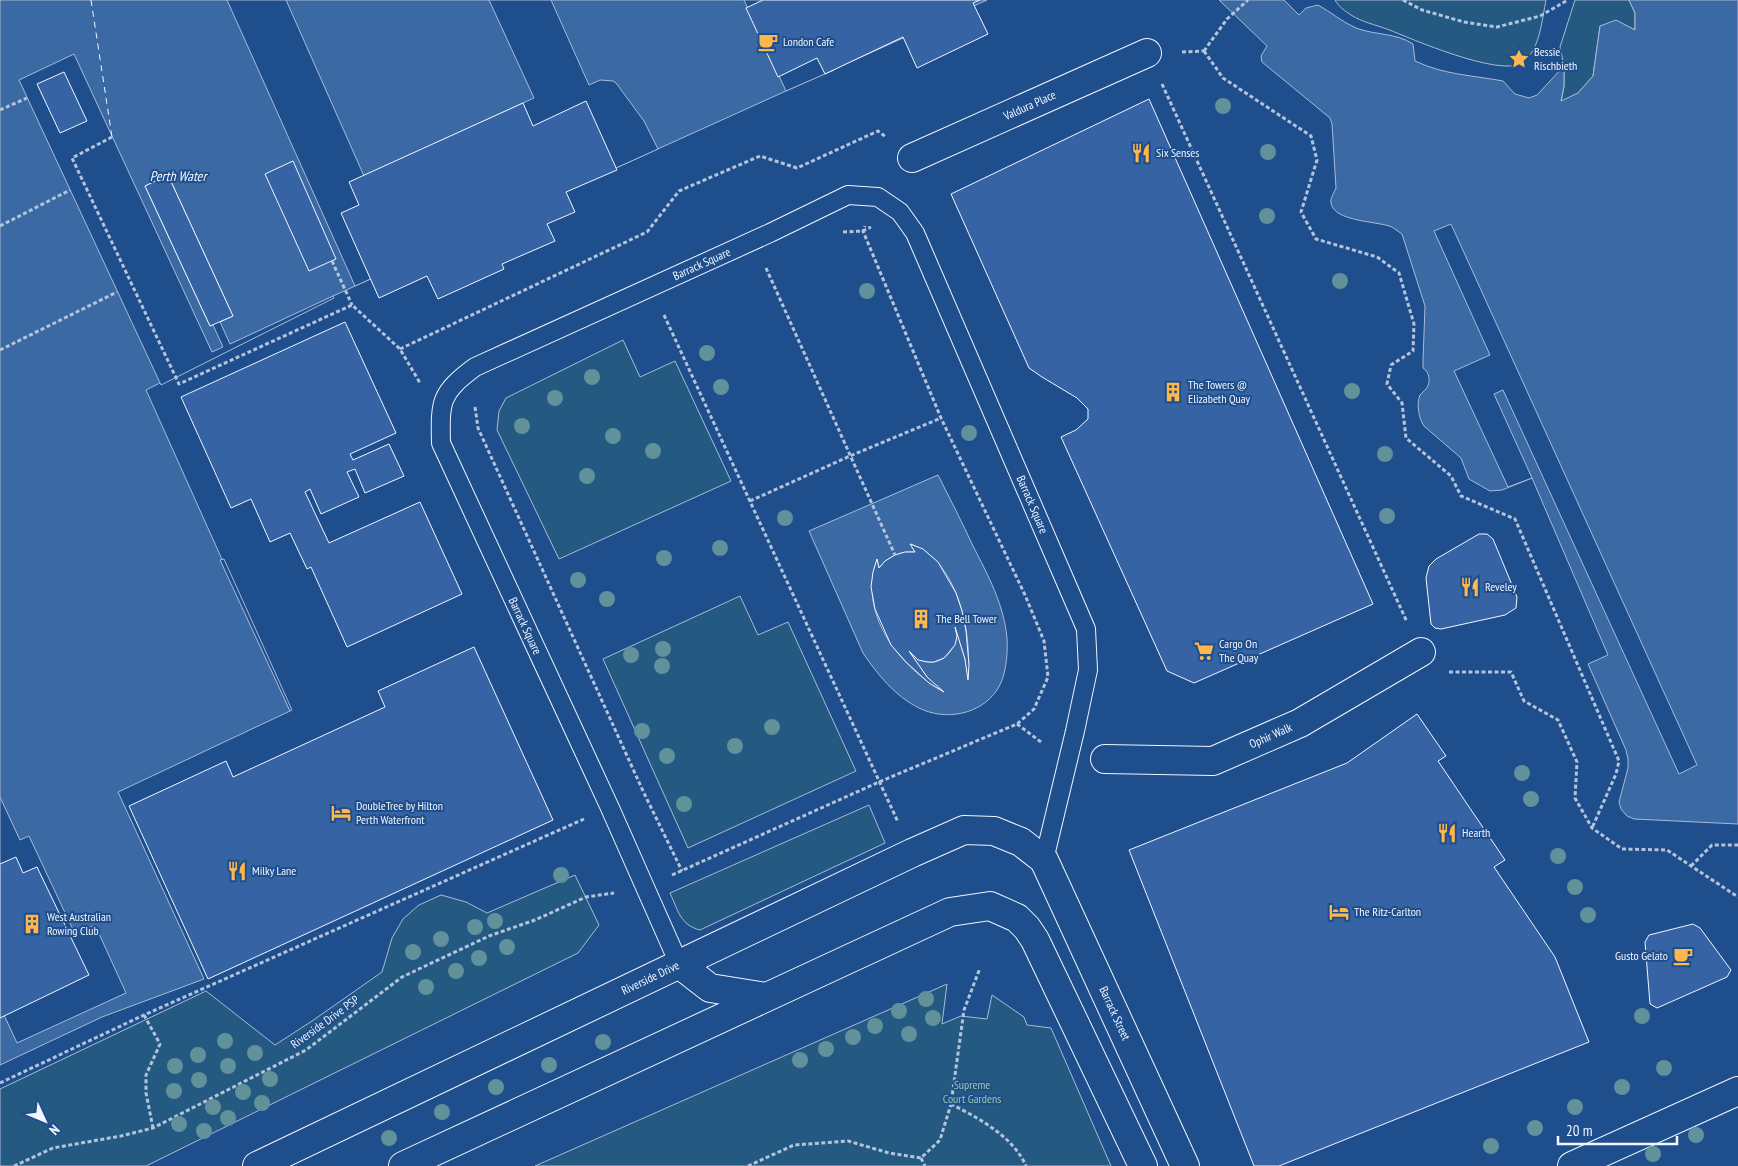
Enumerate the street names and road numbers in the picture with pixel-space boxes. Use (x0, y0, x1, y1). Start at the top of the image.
street label: Valdura Place (1000, 87, 1058, 124)
street label: Barrack Square (670, 244, 733, 283)
street label: Barrack Square (1014, 473, 1052, 536)
street label: Barrack Square (506, 595, 545, 657)
street label: Ophir Walk (1247, 719, 1295, 751)
street label: Riverside Drive (619, 957, 682, 998)
street label: Barrack Street (1096, 984, 1134, 1043)
street label: Riverside Drive PSP (288, 991, 362, 1051)

